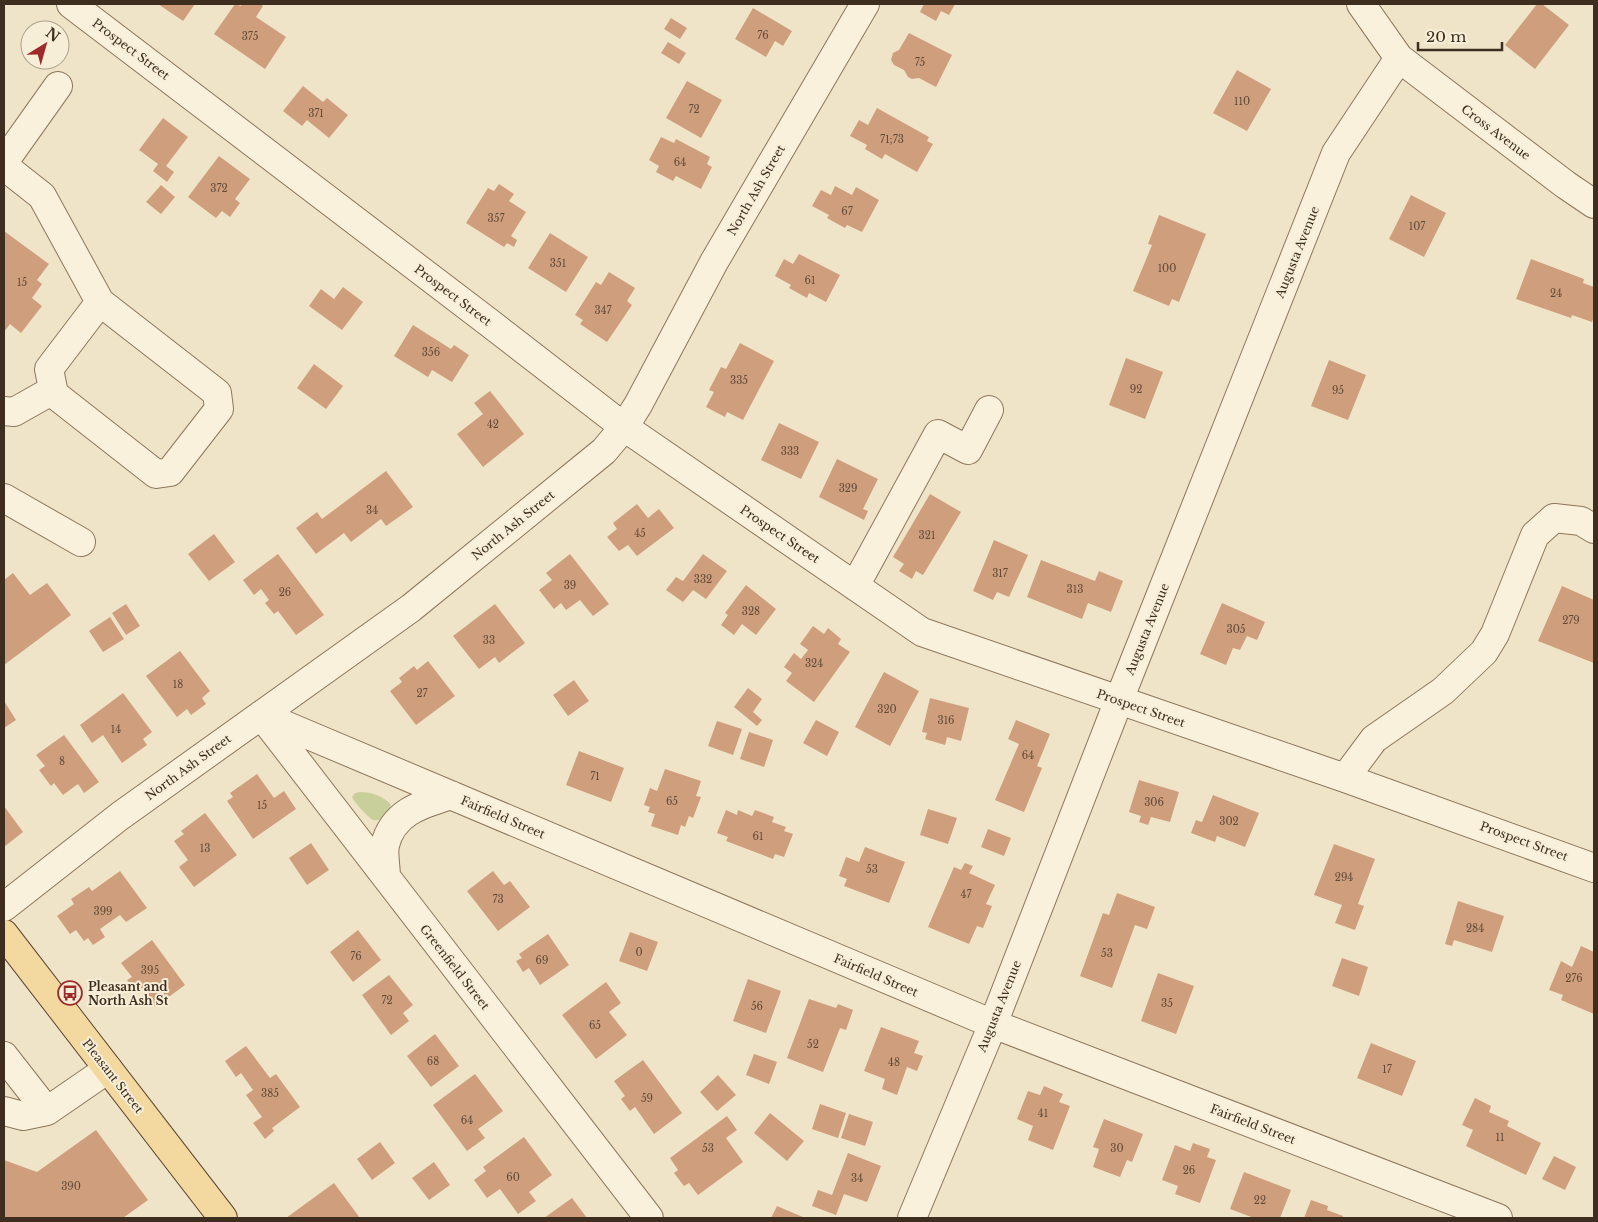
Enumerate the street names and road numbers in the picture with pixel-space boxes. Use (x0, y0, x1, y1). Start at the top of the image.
street label: Prospect Street (89, 15, 173, 83)
street label: Cross Avenue (1458, 101, 1534, 163)
street label: North Ash Street (724, 142, 788, 238)
street label: Augusta Avenue (1271, 204, 1322, 301)
street label: Prospect Street (411, 261, 495, 329)
street label: North Ash Street (469, 487, 558, 563)
street label: Prospect Street (737, 502, 823, 566)
street label: Augusta Avenue (1121, 581, 1172, 678)
street label: Prospect Street (1095, 686, 1188, 730)
street label: North Ash Street (142, 731, 234, 803)
street label: Fairfield Street (459, 792, 548, 842)
street label: Prospect Street (1478, 818, 1571, 864)
street label: Greenfield Street (417, 921, 493, 1013)
street label: Fairfield Street (832, 950, 921, 1000)
street label: Augusta Avenue (973, 958, 1024, 1055)
street label: Pleasant Street (79, 1036, 147, 1116)
street label: Fairfield Street (1208, 1101, 1298, 1147)

